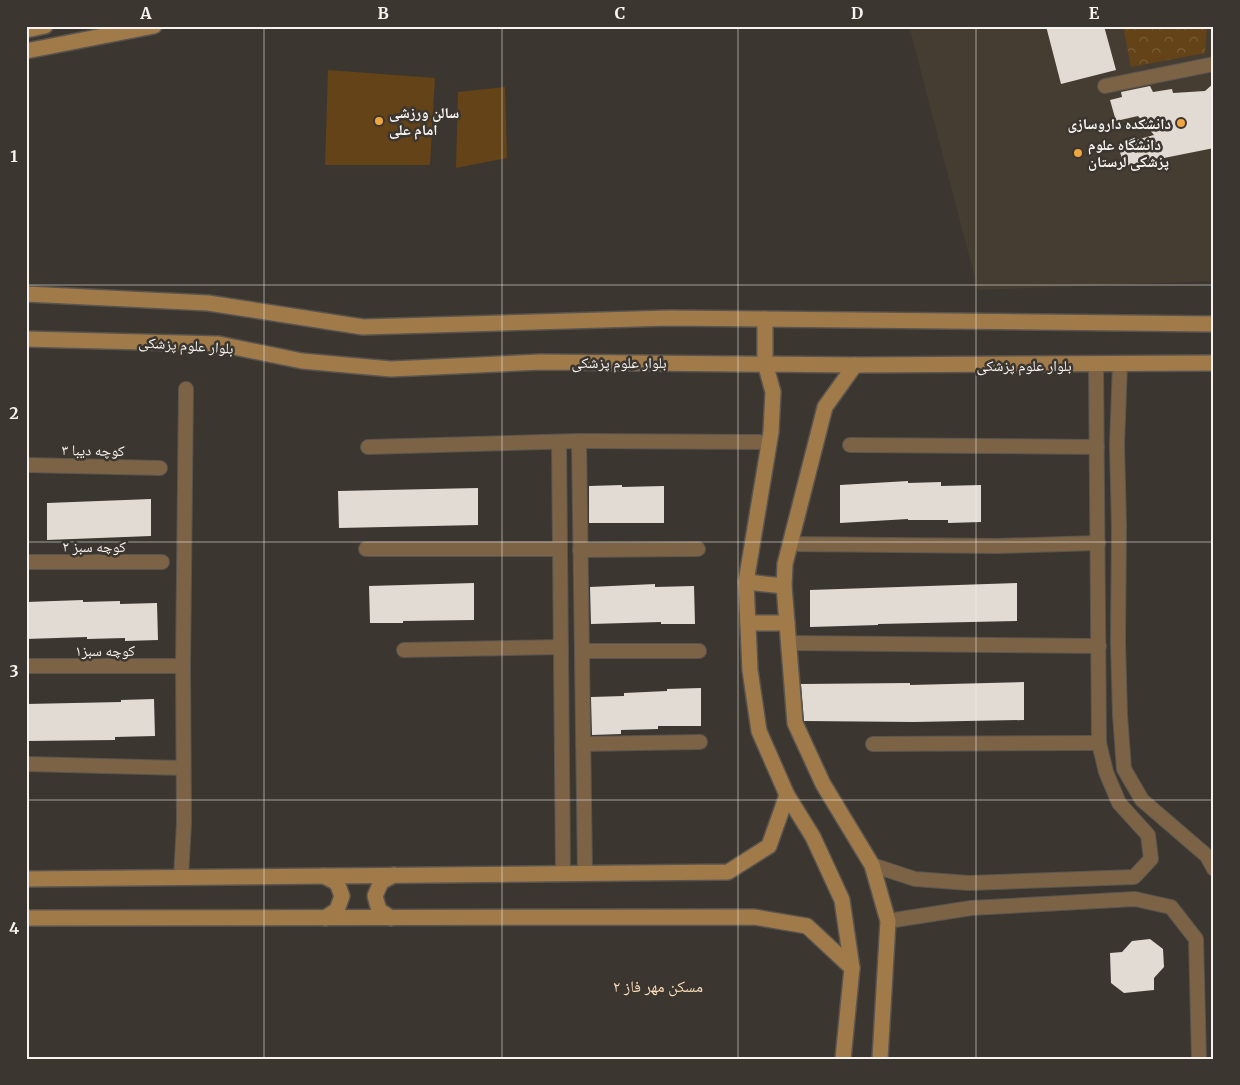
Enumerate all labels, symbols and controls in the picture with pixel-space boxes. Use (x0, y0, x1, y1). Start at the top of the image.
text: A (139, 3, 152, 23)
text: B (377, 3, 389, 23)
text: C (615, 3, 625, 23)
text: D (851, 3, 863, 23)
text: E (1089, 3, 1100, 23)
place label: سالن ورزشی امام علی (389, 103, 459, 140)
place label: دانشکده داروسازی (1068, 114, 1171, 133)
marker: سالن ورزشی امام علی (373, 115, 385, 127)
marker: دانشکده داروسازی (1175, 117, 1187, 129)
place label: دانشگاه علوم پزشکی لرستان (1088, 135, 1169, 171)
text: 1 (10, 146, 18, 166)
marker: دانشگاه علوم پزشکی لرستان (1072, 147, 1084, 159)
street label: بلوار علوم پزشکی (138, 332, 234, 359)
street label: بلوار علوم پزشکی (571, 353, 667, 373)
street label: بلوار علوم پزشکی (976, 356, 1072, 376)
text: 2 (9, 403, 19, 423)
street label: کوچه دیبا ۳ (61, 440, 125, 460)
street label: کوچه سبز ۲ (62, 537, 126, 556)
street label: کوچه سبز۱ (75, 641, 135, 660)
text: 3 (9, 661, 19, 681)
text: 4 (9, 918, 19, 938)
district label: مسکن مهر فاز ۲ (613, 976, 703, 997)

